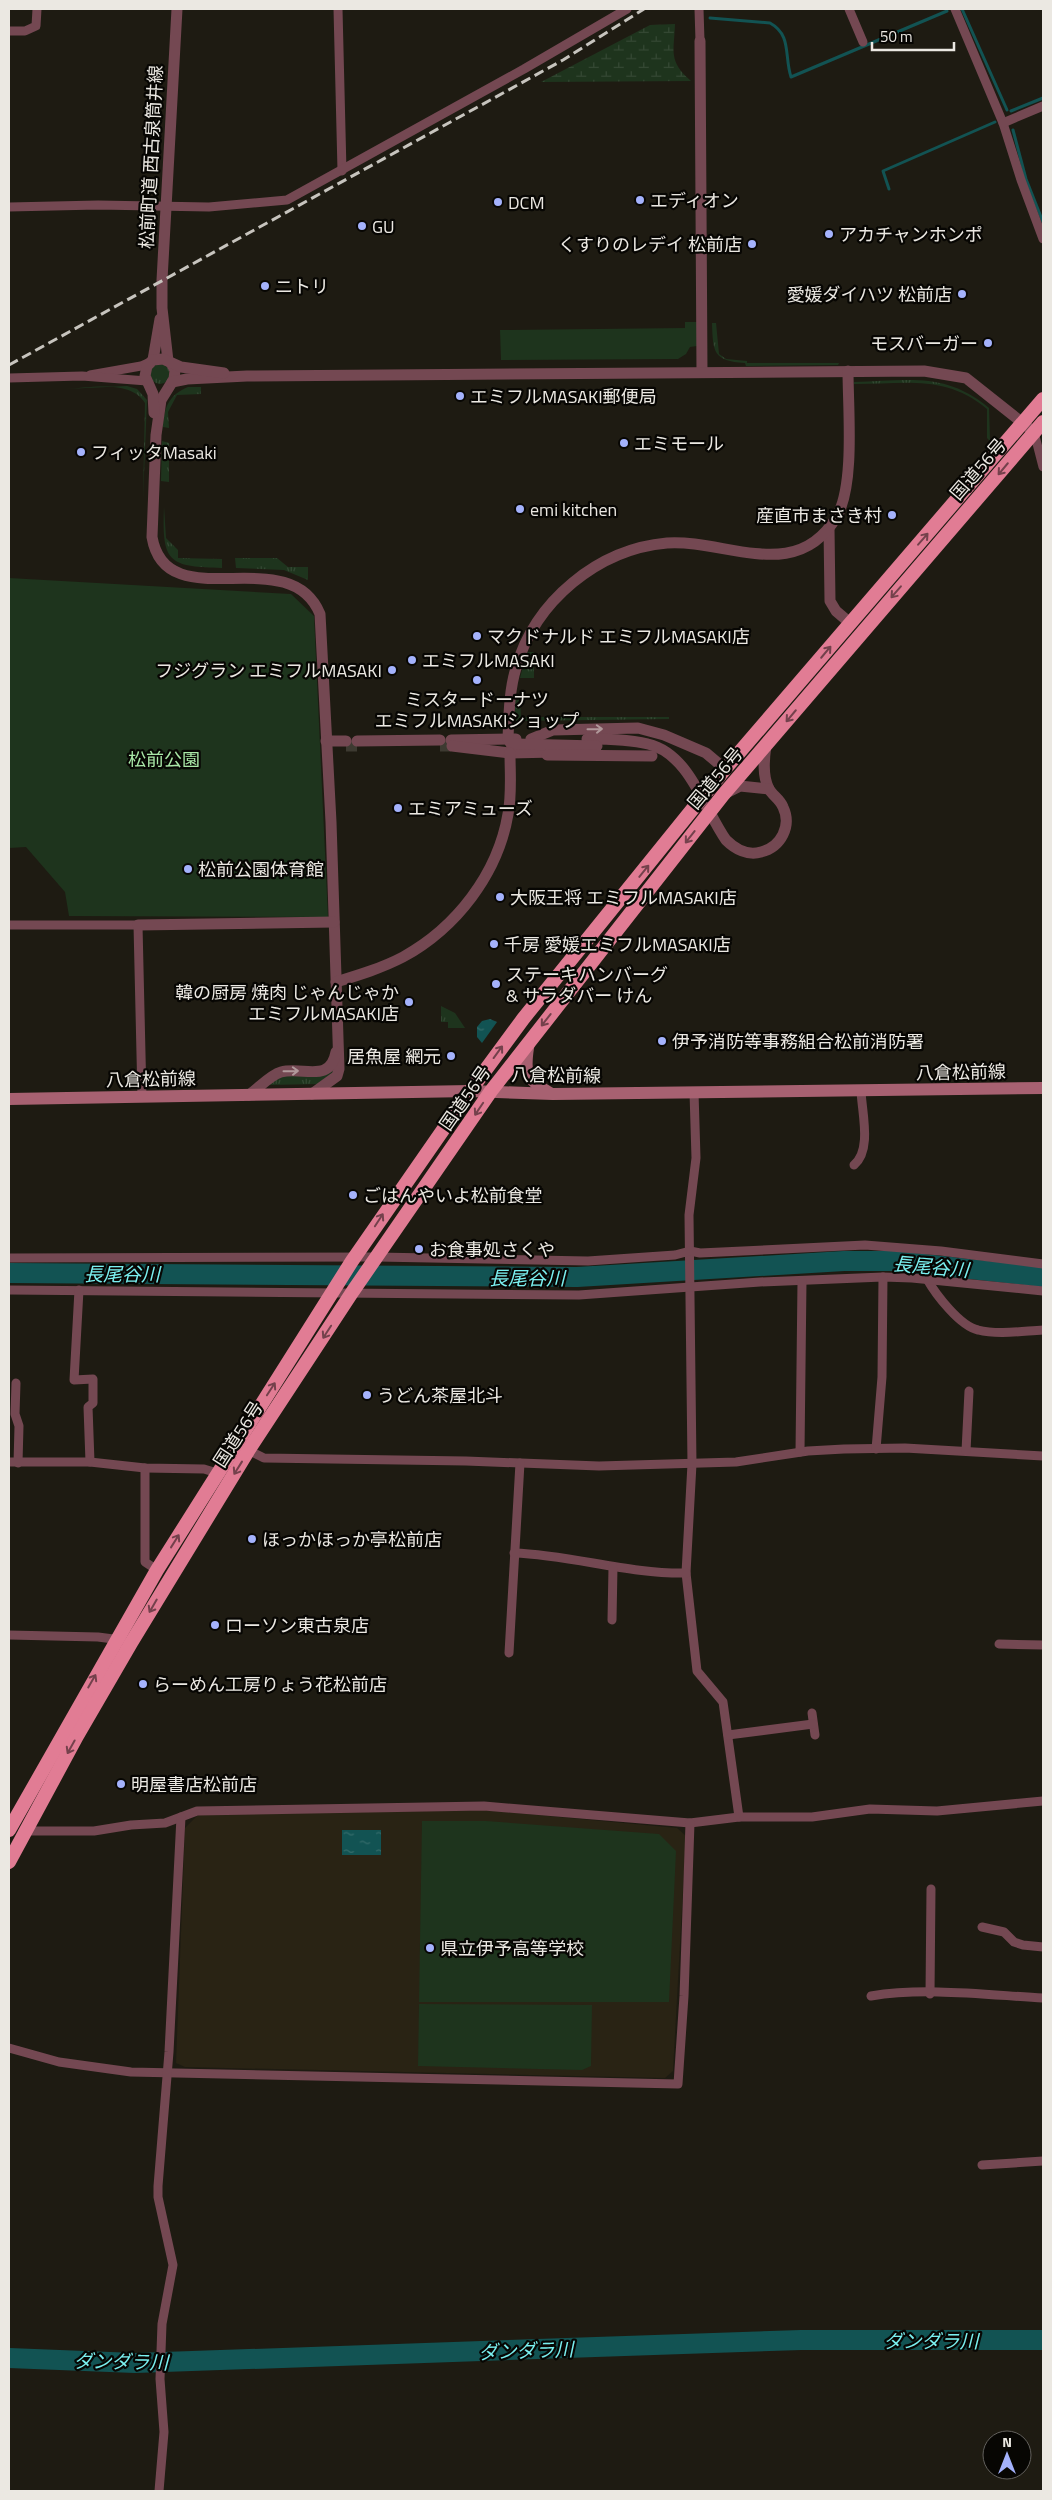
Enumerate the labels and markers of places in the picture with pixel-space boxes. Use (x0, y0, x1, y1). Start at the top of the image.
place label: エディオン (650, 187, 739, 214)
place label: DCM (508, 189, 545, 216)
marker: エディオン (634, 194, 646, 206)
marker: DCM (492, 196, 504, 208)
place label: GU (372, 213, 395, 240)
marker: GU (356, 220, 368, 232)
place label: アカチャンホンポ (839, 221, 983, 248)
marker: アカチャンホンポ (823, 228, 835, 240)
place label: くすりのレデイ 松前店 (558, 231, 742, 258)
marker: くすりのレデイ 松前店 (746, 238, 758, 250)
place label: ニトリ (275, 273, 329, 300)
marker: ニトリ (259, 280, 271, 292)
place label: 愛媛ダイハツ 松前店 (786, 281, 952, 308)
marker: 愛媛ダイハツ 松前店 (956, 288, 968, 300)
place label: モスバーガー (870, 330, 978, 357)
marker: モスバーガー (982, 337, 994, 349)
place label: エミフルMASAKI郵便局 (470, 383, 657, 410)
marker: エミフルMASAKI郵便局 (454, 390, 466, 402)
place label: エミモール (634, 430, 724, 457)
marker: エミモール (618, 437, 630, 449)
place label: フィッタMasaki (91, 439, 217, 466)
marker: フィッタMasaki (75, 446, 87, 458)
place label: emi kitchen (530, 496, 617, 523)
place label: 産直市まさき村 (756, 502, 882, 529)
marker: emi kitchen (514, 503, 526, 515)
marker: 産直市まさき村 (886, 509, 898, 521)
place label: マクドナルド エミフルMASAKI店 (487, 623, 750, 650)
marker: マクドナルド エミフルMASAKI店 (471, 630, 483, 642)
place label: エミフルMASAKI (422, 647, 555, 674)
marker: エミフルMASAKI (406, 654, 418, 666)
place label: フジグラン エミフルMASAKI (155, 657, 382, 684)
marker: フジグラン エミフルMASAKI (386, 664, 398, 676)
marker: ミスタードーナツ エミフルMASAKIショップ (471, 674, 483, 686)
place label: ミスタードーナツ エミフルMASAKIショップ (375, 686, 579, 734)
place label: エミアミューズ (408, 795, 533, 822)
marker: エミアミューズ (392, 802, 404, 814)
place label: 松前公園体育館 (198, 856, 324, 883)
marker: 松前公園体育館 (182, 863, 194, 875)
place label: 大阪王将 エミフルMASAKI店 (510, 884, 737, 911)
marker: 大阪王将 エミフルMASAKI店 (494, 891, 506, 903)
place label: 千房 愛媛エミフルMASAKI店 (504, 931, 731, 958)
marker: 千房 愛媛エミフルMASAKI店 (488, 938, 500, 950)
place label: ステーキハンバーグ & サラダバー けん (506, 961, 668, 1009)
marker: ステーキハンバーグ & サラダバー けん (490, 978, 502, 990)
place label: 韓の厨房 焼肉 じゃんじゃか エミフルMASAKI店 (175, 979, 399, 1027)
marker: 韓の厨房 焼肉 じゃんじゃか エミフルMASAKI店 (403, 996, 415, 1008)
place label: 伊予消防等事務組合松前消防署 (672, 1028, 924, 1055)
marker: 伊予消防等事務組合松前消防署 (656, 1035, 668, 1047)
place label: 居魚屋 網元 (347, 1043, 441, 1070)
marker: 居魚屋 網元 (445, 1050, 457, 1062)
place label: ごはんやいよ松前食堂 (363, 1182, 543, 1209)
marker: ごはんやいよ松前食堂 (347, 1189, 359, 1201)
place label: お食事処さくや (429, 1236, 555, 1263)
marker: お食事処さくや (413, 1243, 425, 1255)
place label: うどん茶屋北斗 (377, 1382, 503, 1409)
marker: うどん茶屋北斗 (361, 1389, 373, 1401)
place label: ほっかほっか亭松前店 (262, 1526, 442, 1553)
marker: ほっかほっか亭松前店 (246, 1533, 258, 1545)
place label: ローソン東古泉店 (225, 1612, 369, 1639)
marker: ローソン東古泉店 (209, 1619, 221, 1631)
place label: らーめん工房りょう花松前店 (153, 1671, 387, 1698)
marker: らーめん工房りょう花松前店 (137, 1678, 149, 1690)
place label: 明屋書店松前店 (131, 1771, 257, 1798)
marker: 明屋書店松前店 (115, 1778, 127, 1790)
place label: 県立伊予高等学校 (440, 1935, 584, 1962)
marker: 県立伊予高等学校 (424, 1942, 436, 1954)

